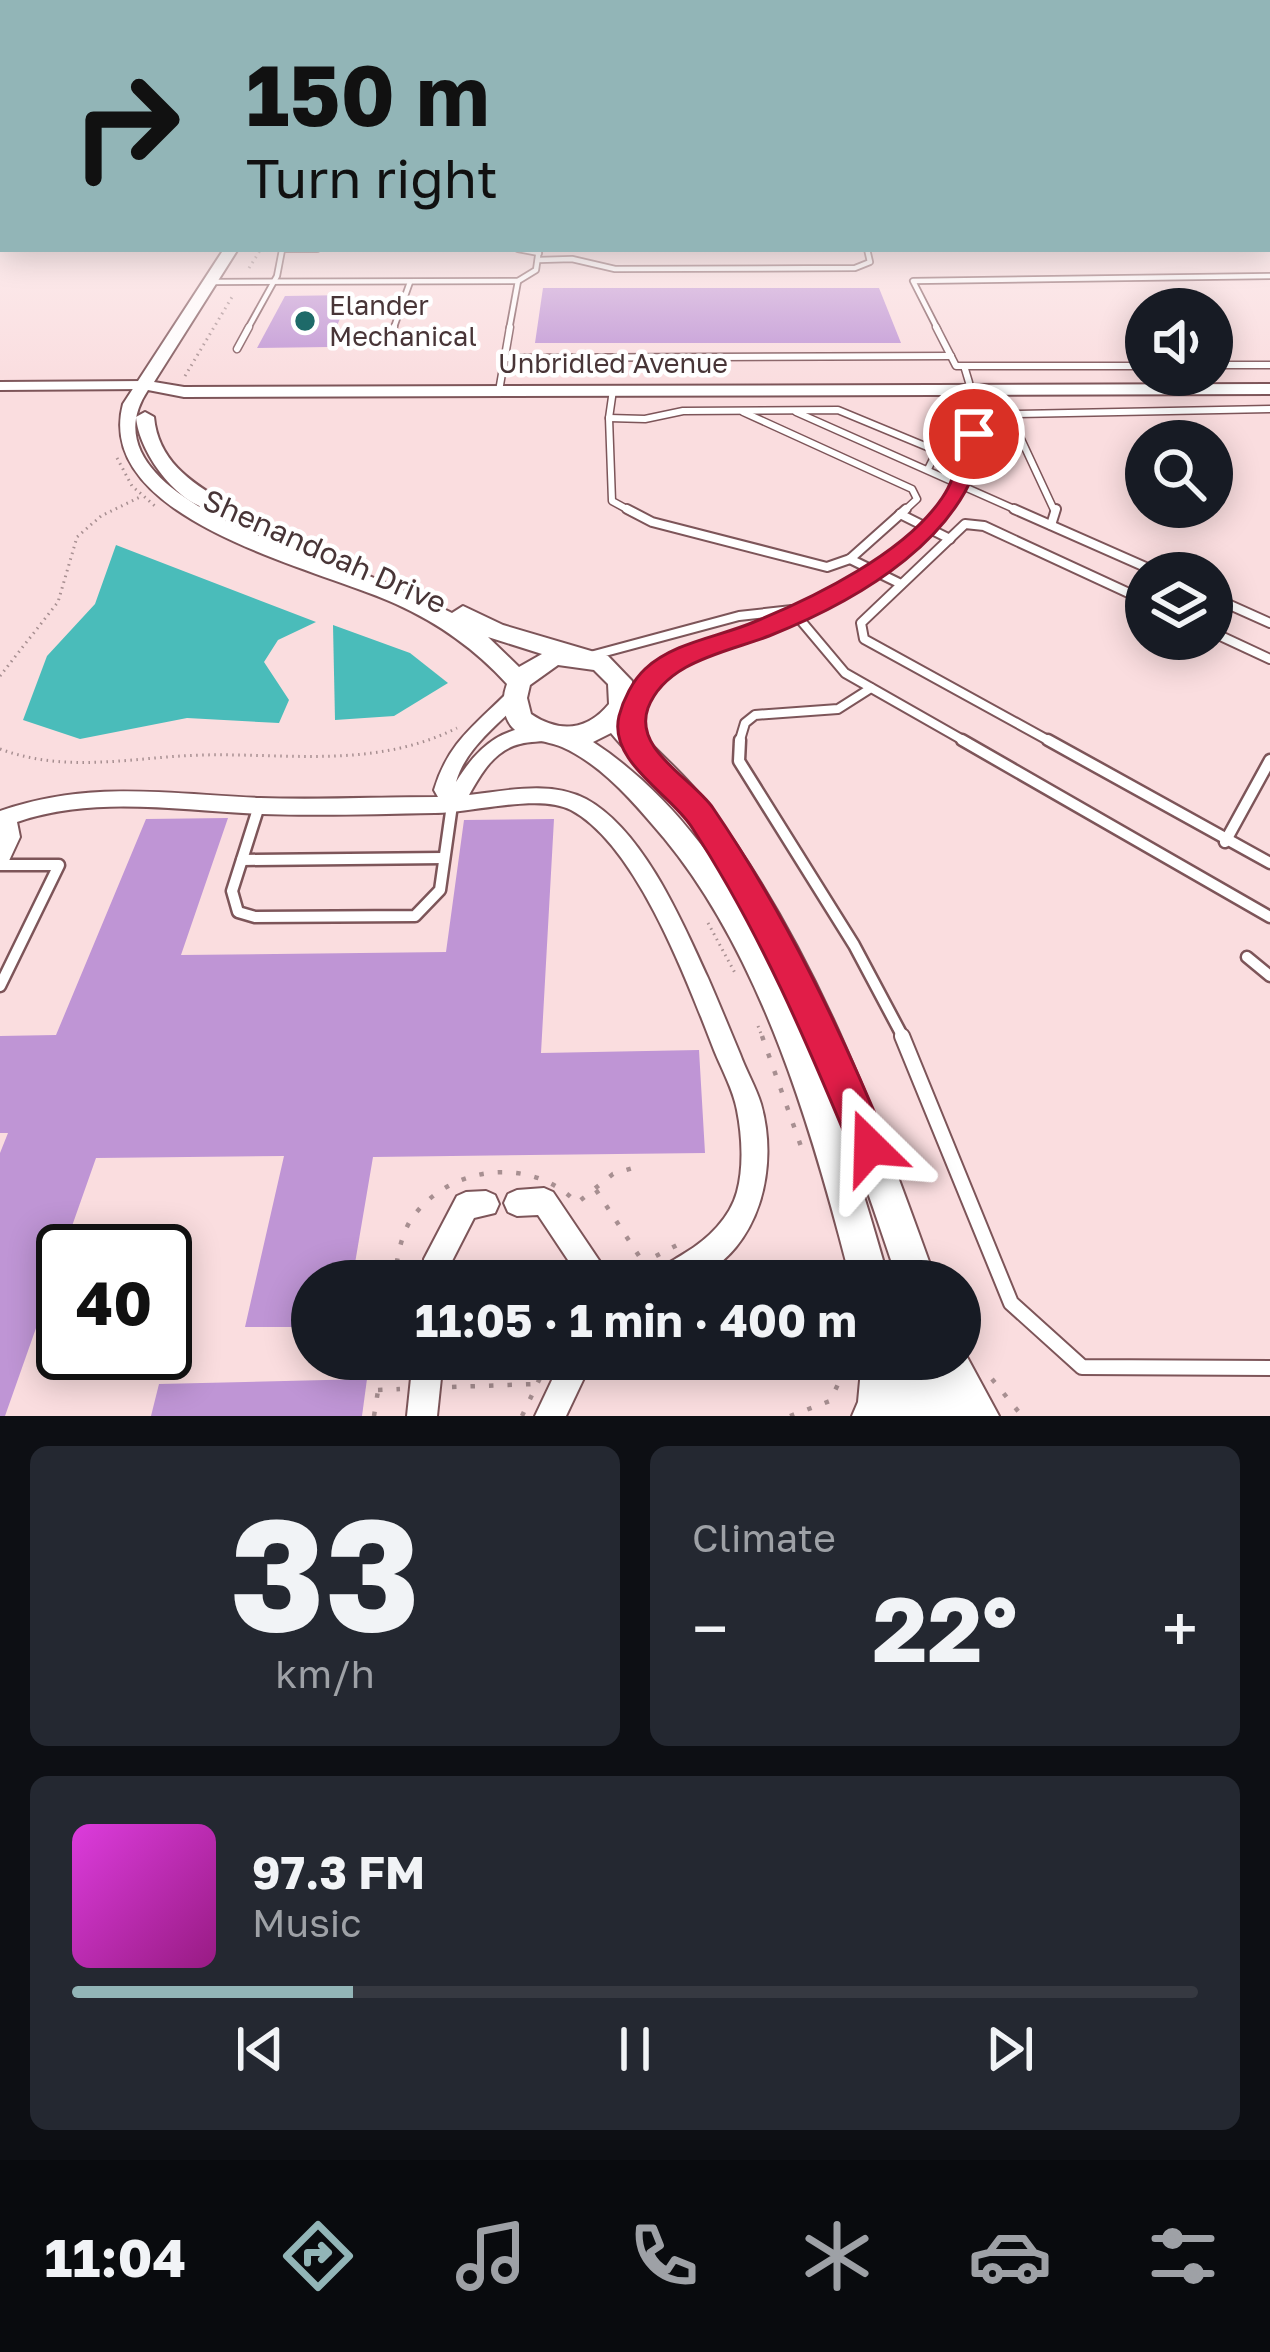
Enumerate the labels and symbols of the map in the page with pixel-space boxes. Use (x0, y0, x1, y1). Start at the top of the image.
place label: Elander Mechanical (329, 289, 477, 352)
marker: Elander Mechanical (292, 308, 318, 334)
street label: Unbridled Avenue (498, 347, 728, 379)
pin (923, 383, 1025, 485)
street label: Shenandoah Drive (198, 481, 452, 621)
position arrow (807, 1084, 933, 1210)
speed limit sign: 40 (36, 1224, 192, 1380)

